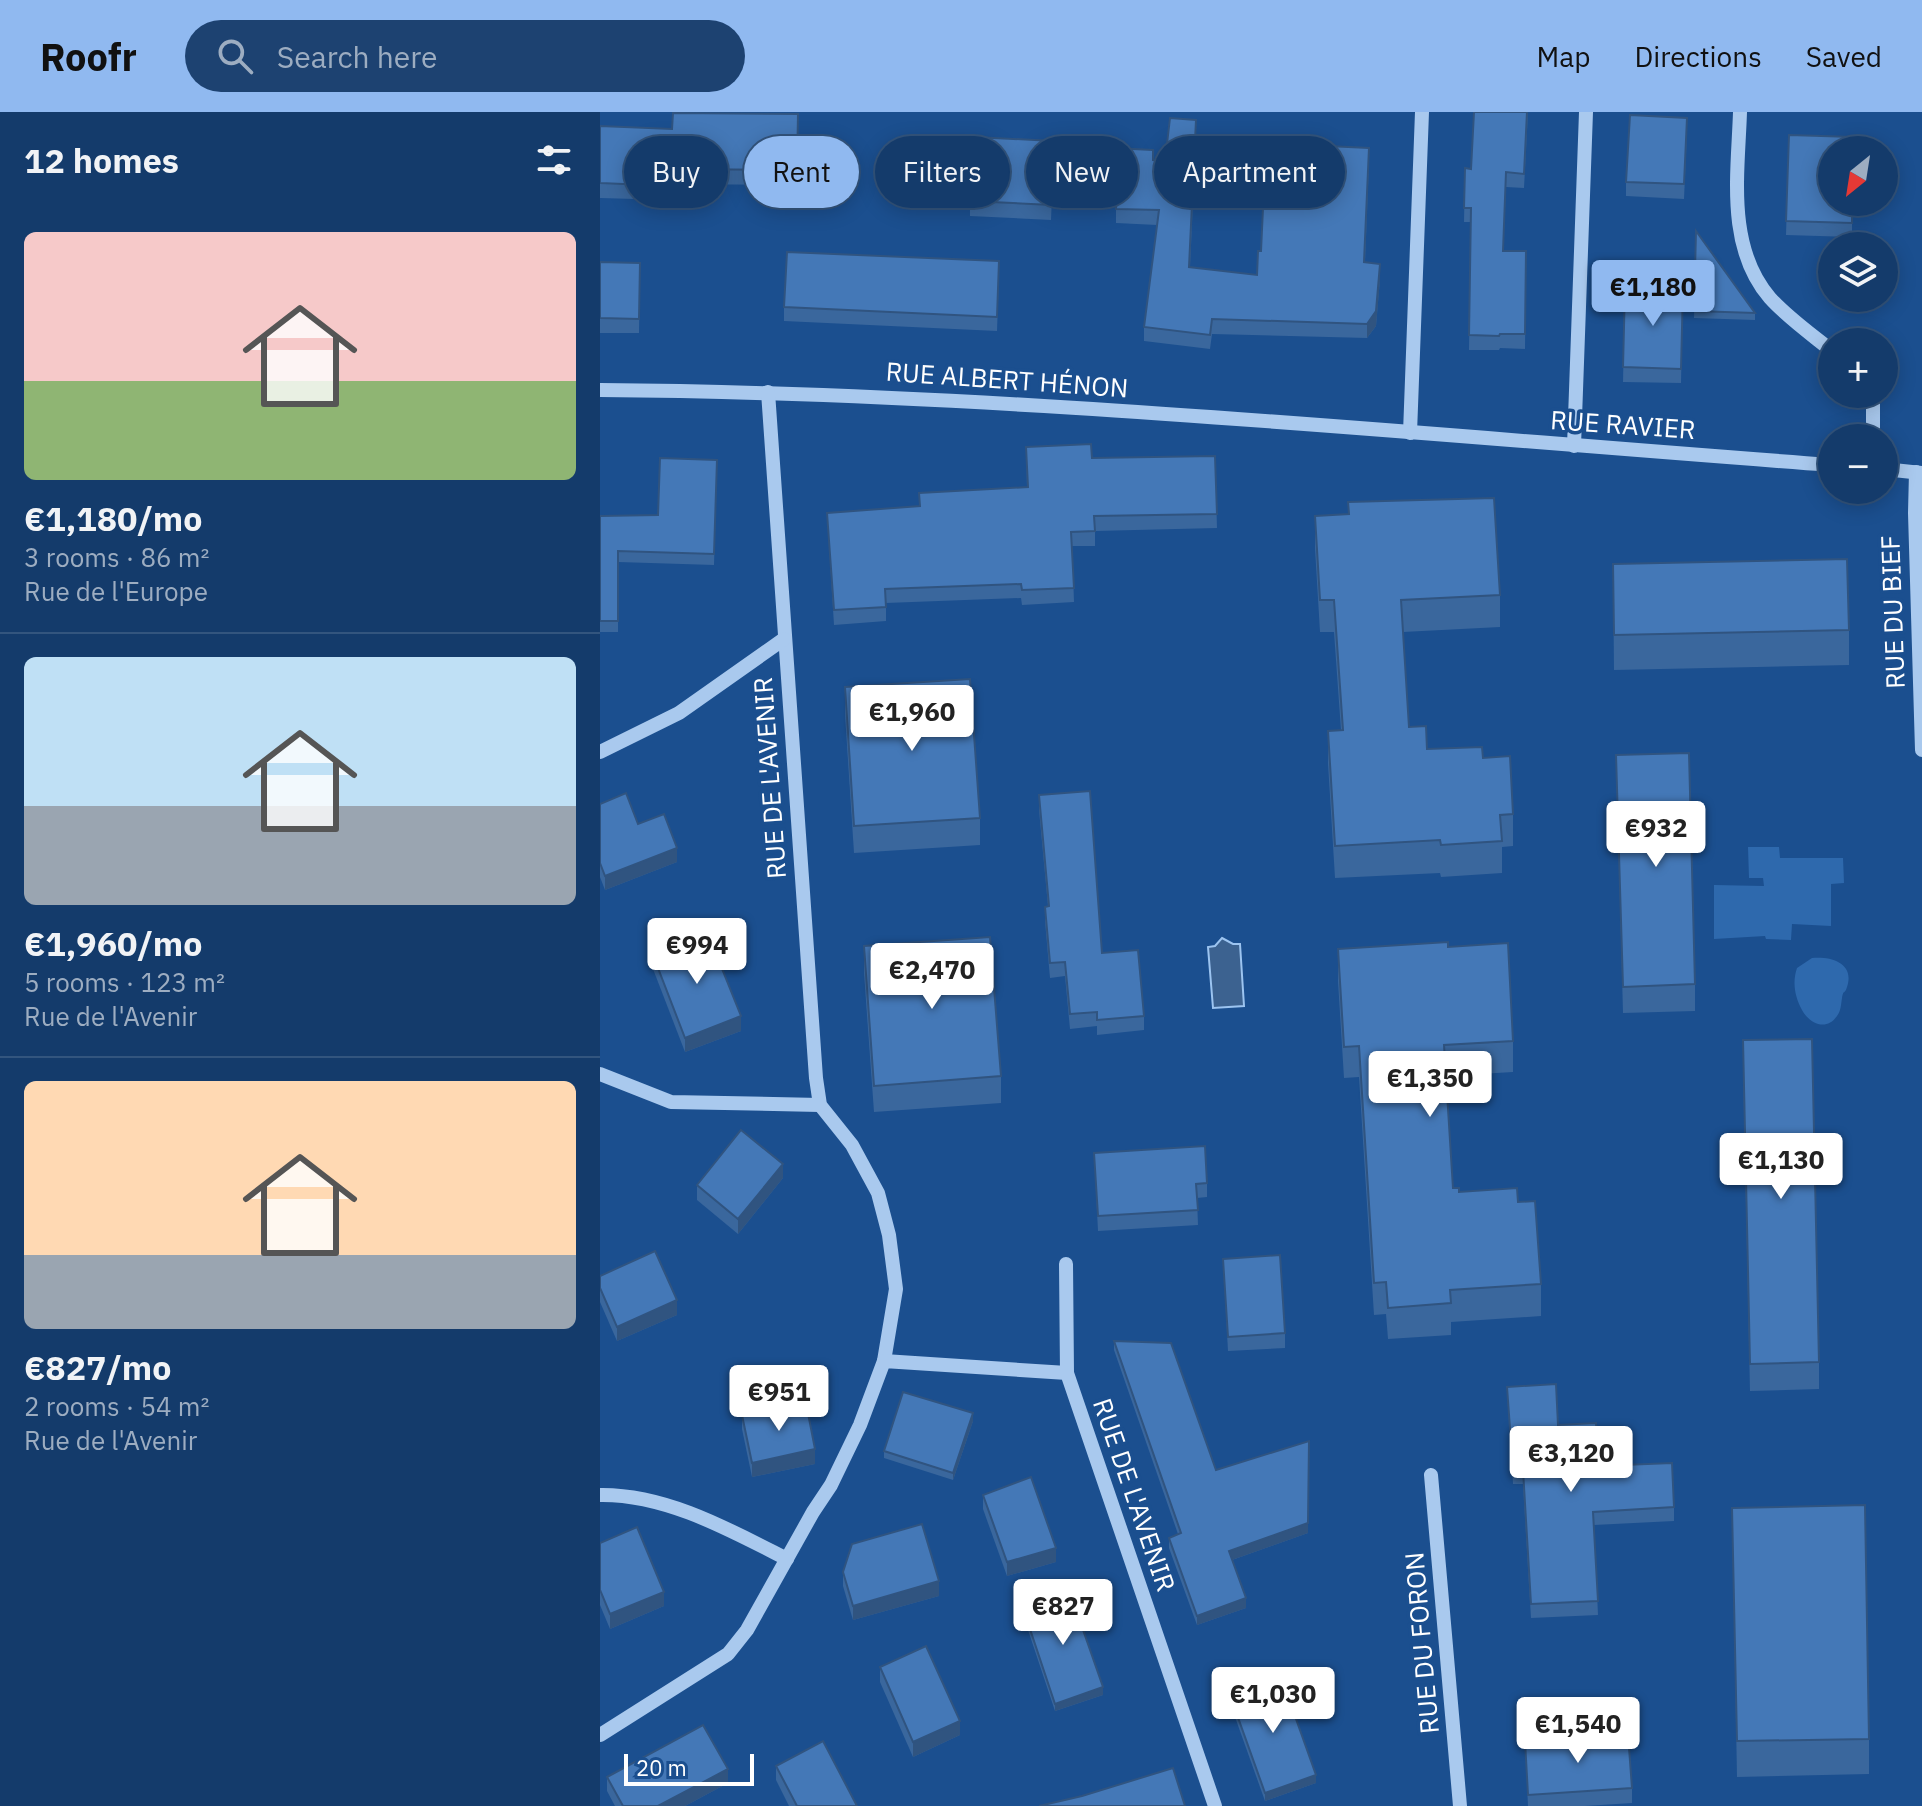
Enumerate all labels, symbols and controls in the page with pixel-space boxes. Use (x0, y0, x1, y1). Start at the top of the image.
search box (185, 20, 745, 92)
text: Roofr (40, 32, 137, 81)
icon: search (213, 34, 257, 78)
text: Search here (277, 37, 438, 76)
text: Map (1536, 38, 1590, 75)
text: Directions (1634, 38, 1762, 75)
text: Saved (1806, 38, 1882, 75)
chip: Buy (624, 136, 728, 208)
chip: Rent (744, 136, 859, 208)
chip: Filters (875, 136, 1010, 208)
chip: New (1026, 136, 1138, 208)
chip: Apartment (1154, 136, 1345, 208)
north arrow (1818, 136, 1898, 216)
map controls (1818, 136, 1898, 504)
text: 12 homes (24, 138, 179, 182)
icon: filters (532, 138, 576, 182)
button: layers (1818, 232, 1898, 312)
pin: €1,180 (1588, 260, 1718, 328)
text: €1,180 (1610, 269, 1696, 303)
icon: home (228, 284, 372, 428)
button: + (1818, 328, 1898, 408)
street label: RUE ALBERT HÉNON (885, 354, 1129, 404)
street label: RUE RAVIER (1549, 402, 1697, 446)
button: − (1818, 424, 1898, 504)
text: €1,180/mo (24, 496, 202, 540)
street label: RUE DU BIEF (1872, 535, 1912, 689)
text: 3 rooms · 86 m² (24, 540, 209, 574)
text: Rue de l'Europe (24, 574, 208, 608)
street label: RUE DE L'AVENIR (745, 676, 793, 880)
pin: €1,960 (847, 685, 977, 753)
text: €1,960 (869, 694, 955, 728)
icon: home (228, 709, 372, 853)
pin: €932 (1609, 801, 1703, 869)
text: €932 (1624, 810, 1688, 844)
pin: €994 (650, 918, 744, 986)
text: €1,960/mo (24, 921, 202, 965)
text: €994 (665, 927, 729, 961)
pin: €2,470 (867, 943, 997, 1011)
text: €2,470 (889, 952, 975, 986)
text: 5 rooms · 123 m² (24, 965, 225, 999)
text: Rue de l'Avenir (24, 999, 197, 1033)
pin: €1,350 (1365, 1051, 1495, 1119)
text: €1,350 (1387, 1060, 1473, 1094)
icon: home (228, 1133, 372, 1277)
pin: €1,130 (1716, 1133, 1846, 1201)
text: €1,130 (1738, 1142, 1824, 1176)
text: €827/mo (24, 1345, 171, 1389)
pin: €951 (732, 1365, 826, 1433)
text: €951 (747, 1374, 811, 1408)
text: 2 rooms · 54 m² (24, 1389, 209, 1423)
street label: RUE DE L'AVENIR (1086, 1394, 1184, 1596)
text: Rue de l'Avenir (24, 1423, 197, 1457)
pin: €3,120 (1506, 1426, 1636, 1494)
text: €3,120 (1528, 1435, 1614, 1469)
street label: RUE DU FORON (1396, 1551, 1446, 1735)
pin: €827 (1016, 1579, 1110, 1647)
text: €827 (1031, 1588, 1095, 1622)
pin: €1,030 (1208, 1667, 1338, 1735)
text: €1,030 (1230, 1676, 1316, 1710)
pin: €1,540 (1513, 1697, 1643, 1765)
text: €1,540 (1535, 1706, 1621, 1740)
scale bar (624, 1750, 754, 1786)
text: 20 m (636, 1753, 687, 1782)

